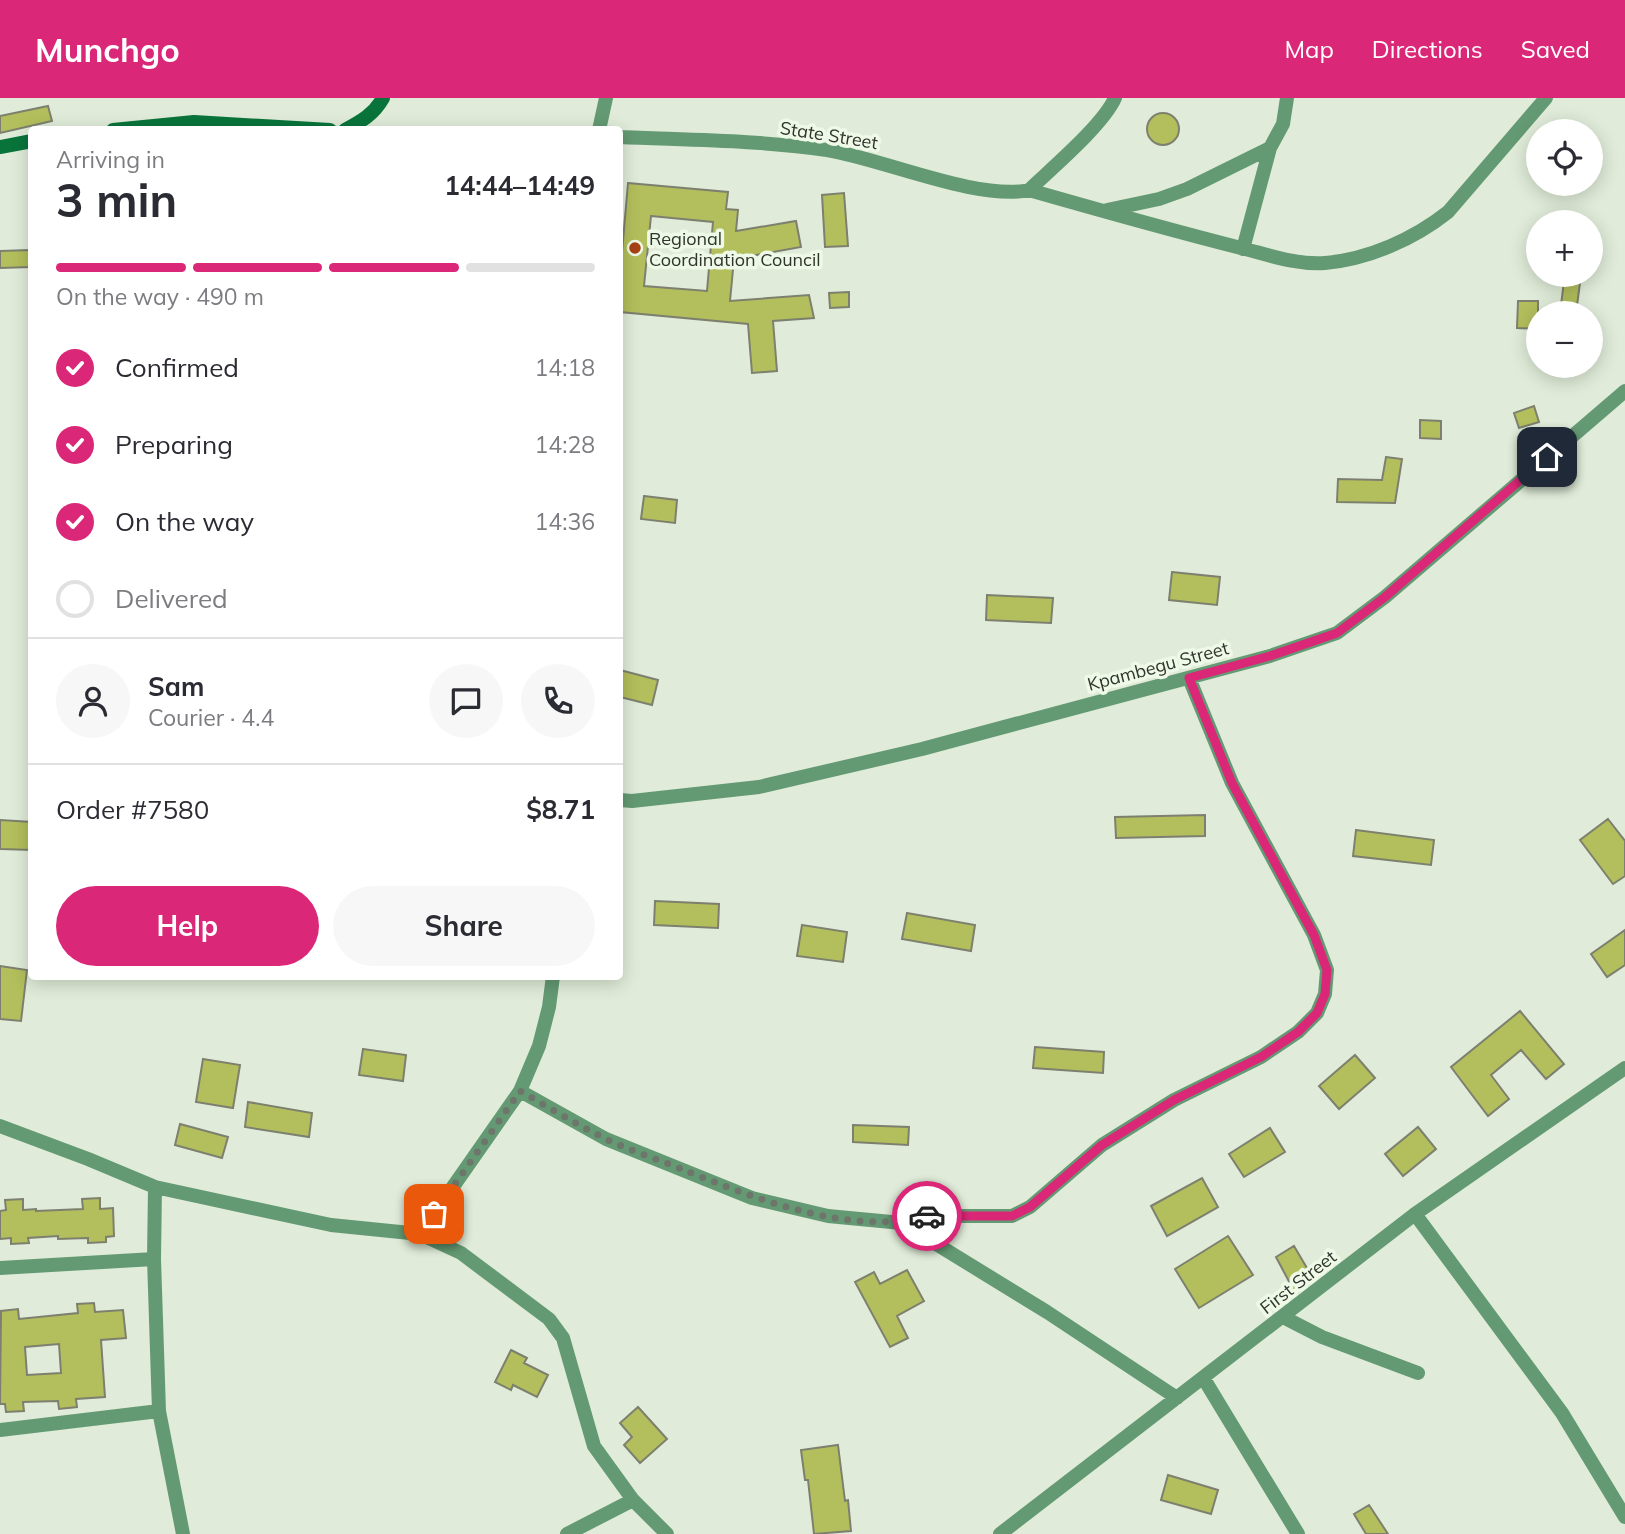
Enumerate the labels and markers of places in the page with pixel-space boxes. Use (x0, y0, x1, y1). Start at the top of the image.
place label: Regional Coordination Council (649, 227, 821, 271)
marker: Regional Coordination Council (627, 240, 643, 256)
pin (1517, 427, 1577, 487)
pin (404, 1184, 464, 1244)

